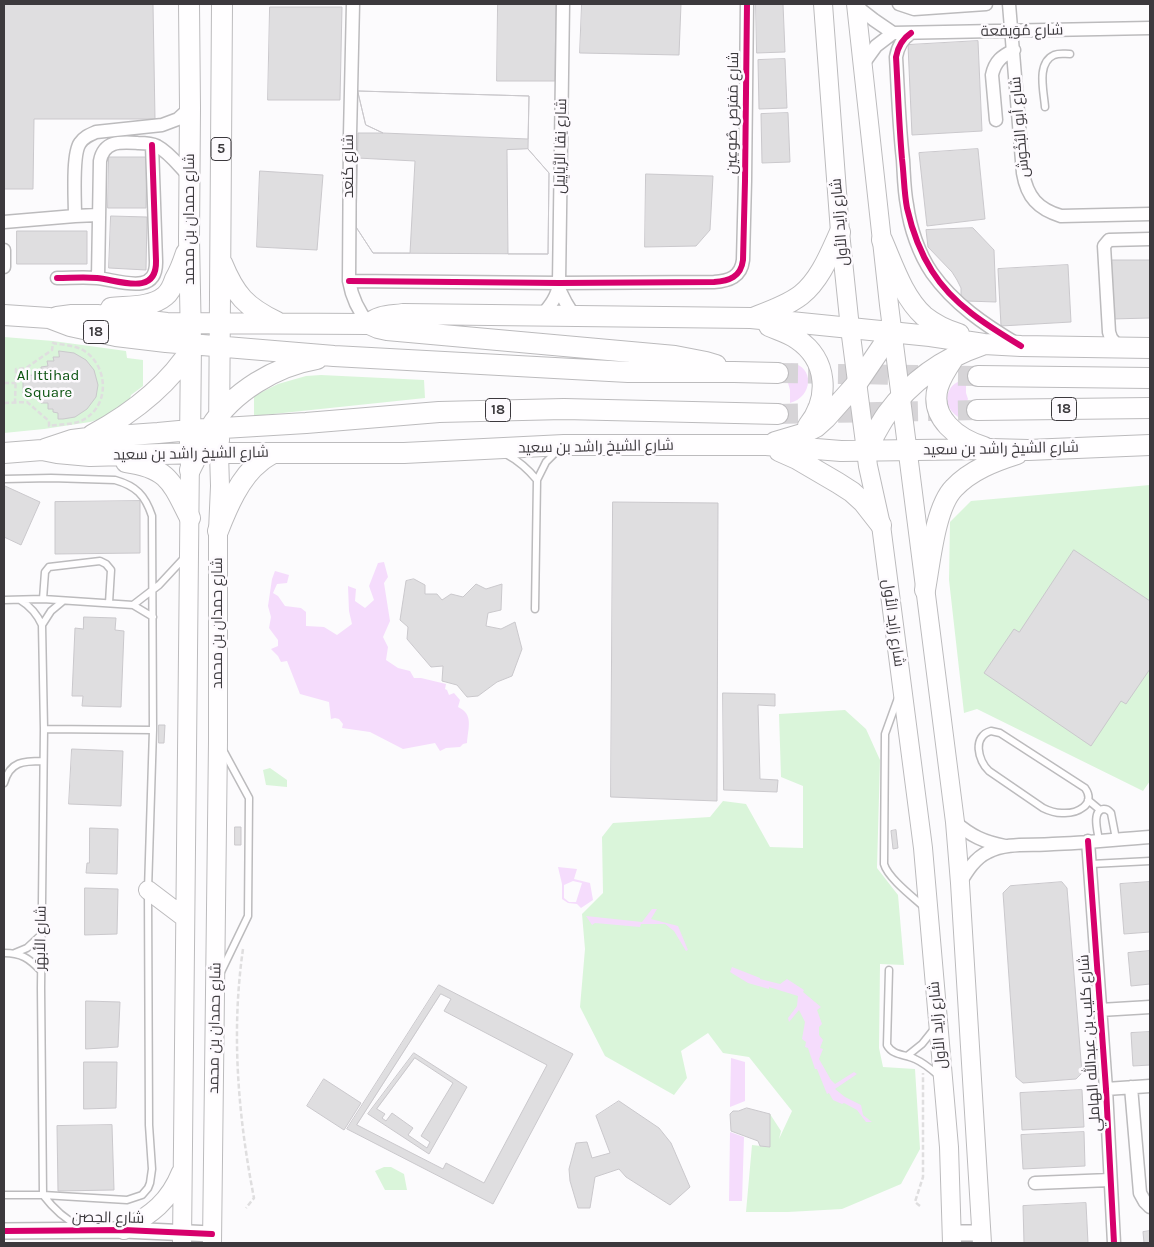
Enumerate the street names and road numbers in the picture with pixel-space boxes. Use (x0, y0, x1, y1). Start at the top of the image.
street label: شارع مُوَيفعة (980, 21, 1064, 41)
street label: شارع مَفرَص صُوعِين (723, 52, 743, 174)
street label: شارع أبو البُخُوش (1007, 76, 1033, 178)
street label: شارع نِقا الرَّيايِيل (551, 98, 571, 194)
street label: شارع كَنعد (340, 134, 358, 198)
road number: 5 (211, 138, 231, 160)
street label: شارع حمدان بن محمد (181, 153, 199, 285)
street label: شارع زايد الأول (827, 177, 853, 267)
road number: 18 (84, 321, 108, 344)
road number: 18 (486, 398, 510, 422)
road number: 18 (1052, 398, 1076, 420)
street label: شارع الشيخ راشد بن سعيد (518, 437, 674, 457)
street label: شارع الشيخ راشد بن سعيد (923, 439, 1079, 459)
street label: شارع الشيخ راشد بن سعيد (113, 444, 269, 464)
street label: شارع حمدان بن محمد (209, 557, 227, 689)
street label: شارع زايد الأول (878, 578, 908, 668)
street label: شارع الأبهَر (31, 905, 51, 971)
street label: شارع كليب بن عبدالله الهاملي (1075, 954, 1105, 1132)
street label: شارع حمدان بن محمد (205, 962, 225, 1094)
street label: شارع زايد الأول (925, 980, 951, 1070)
street label: شارع الحِصن (72, 1208, 144, 1228)

